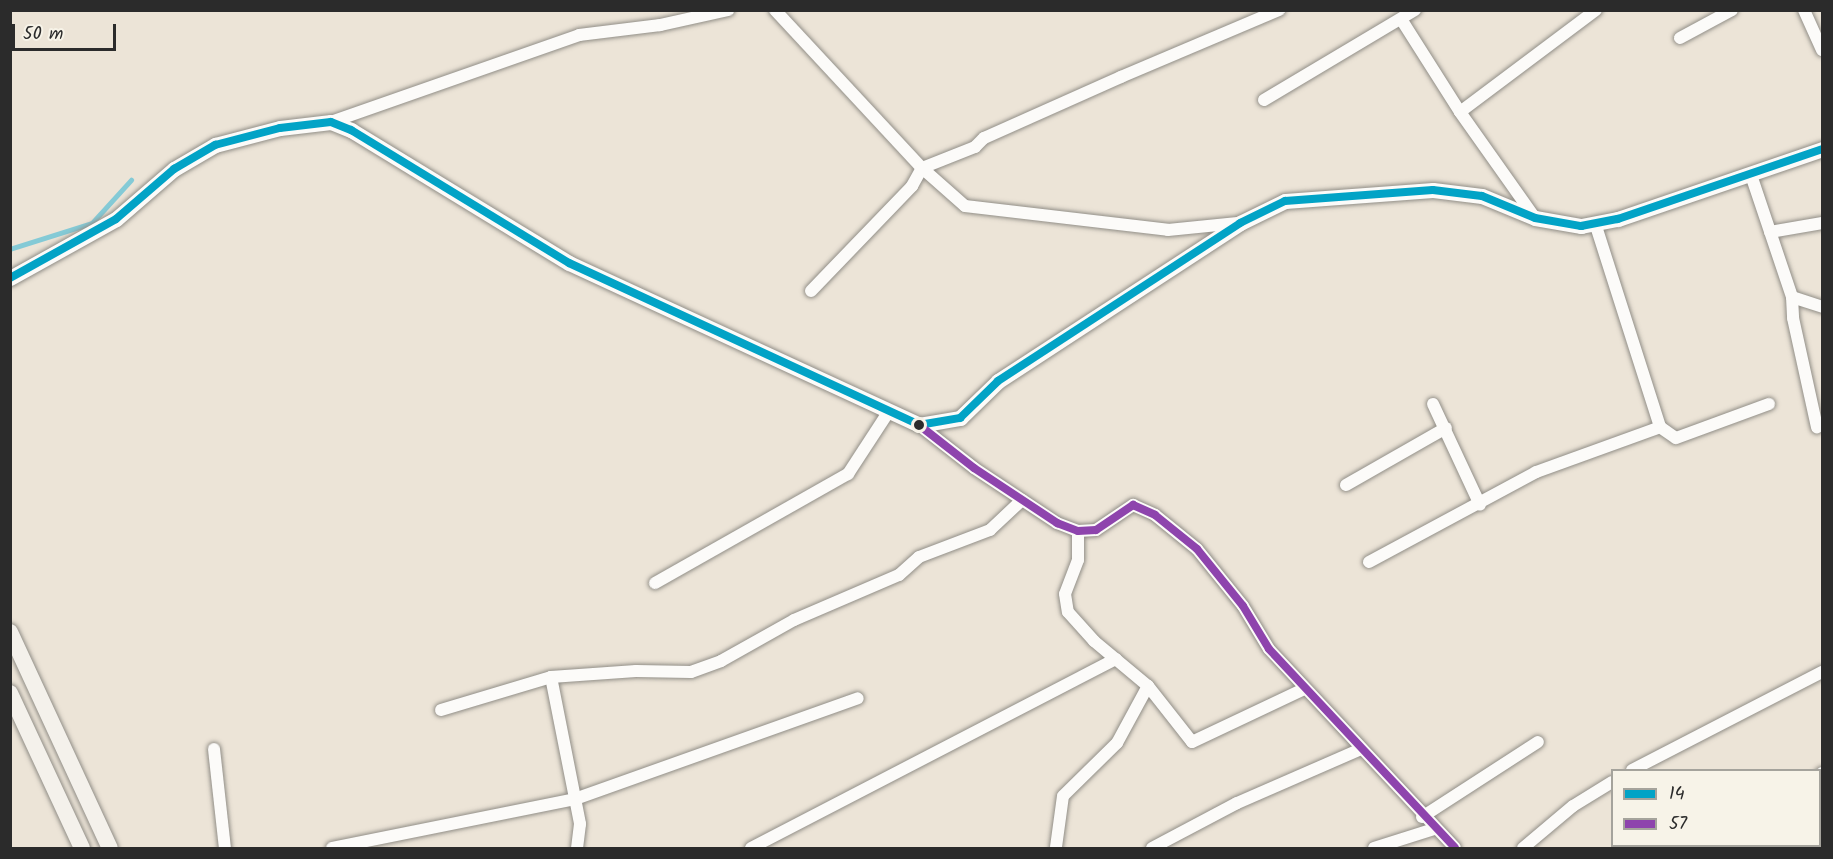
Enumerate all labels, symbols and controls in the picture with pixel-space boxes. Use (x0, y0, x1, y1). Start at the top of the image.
scale bar (15, 12, 118, 50)
text: 50 m (23, 20, 63, 49)
unlabelled marker (913, 419, 925, 431)
legend (1611, 769, 1821, 847)
text: 14 (1669, 780, 1685, 809)
text: 57 (1669, 810, 1687, 839)

